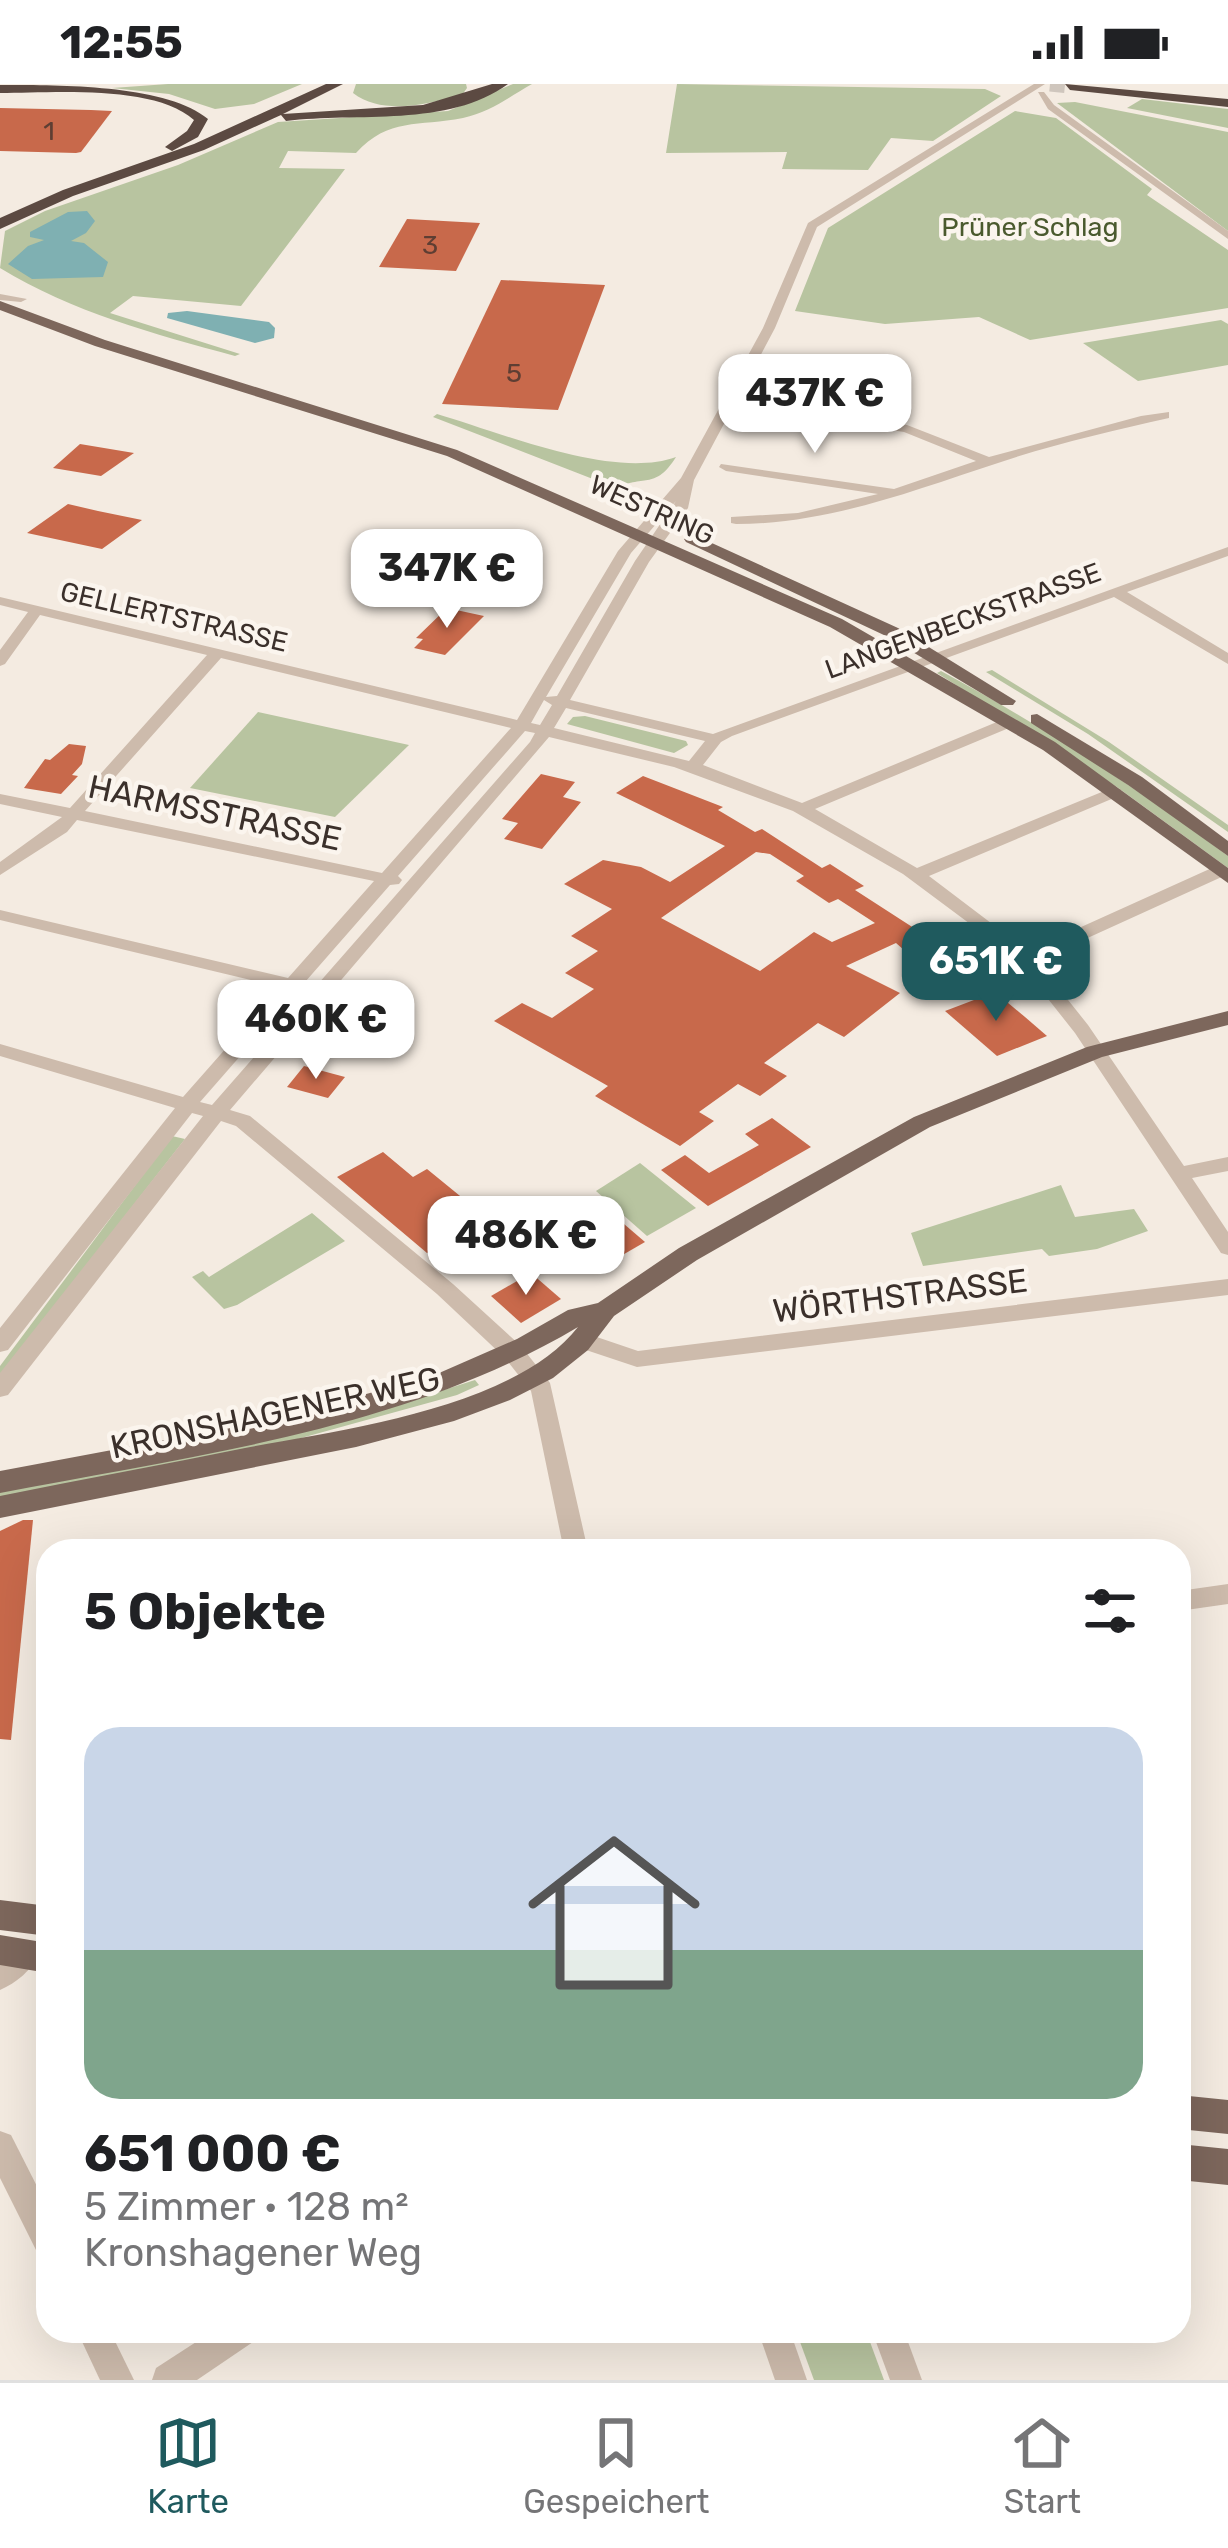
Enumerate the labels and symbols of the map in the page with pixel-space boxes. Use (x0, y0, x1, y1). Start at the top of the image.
house number: 1 (43, 115, 55, 147)
park label: Prüner Schlag (941, 211, 1119, 243)
house number: 3 (422, 229, 438, 261)
pin: 437K € (717, 354, 913, 456)
house number: 5 (506, 357, 522, 389)
street label: WESTRING (585, 468, 719, 552)
pin: 347K € (349, 529, 545, 631)
street label: LANGENBECKSTRASSE (821, 556, 1105, 686)
street label: GELLERTSTRASSE (57, 575, 291, 659)
street label: HARMSSTRASSE (85, 767, 345, 858)
pin: 651K € (898, 922, 1094, 1024)
pin: 460K € (218, 980, 414, 1082)
pin: 486K € (428, 1196, 624, 1298)
street label: WÖRTHSTRASSE (770, 1261, 1030, 1330)
street label: KRONSHAGENER WEG (107, 1359, 443, 1466)

